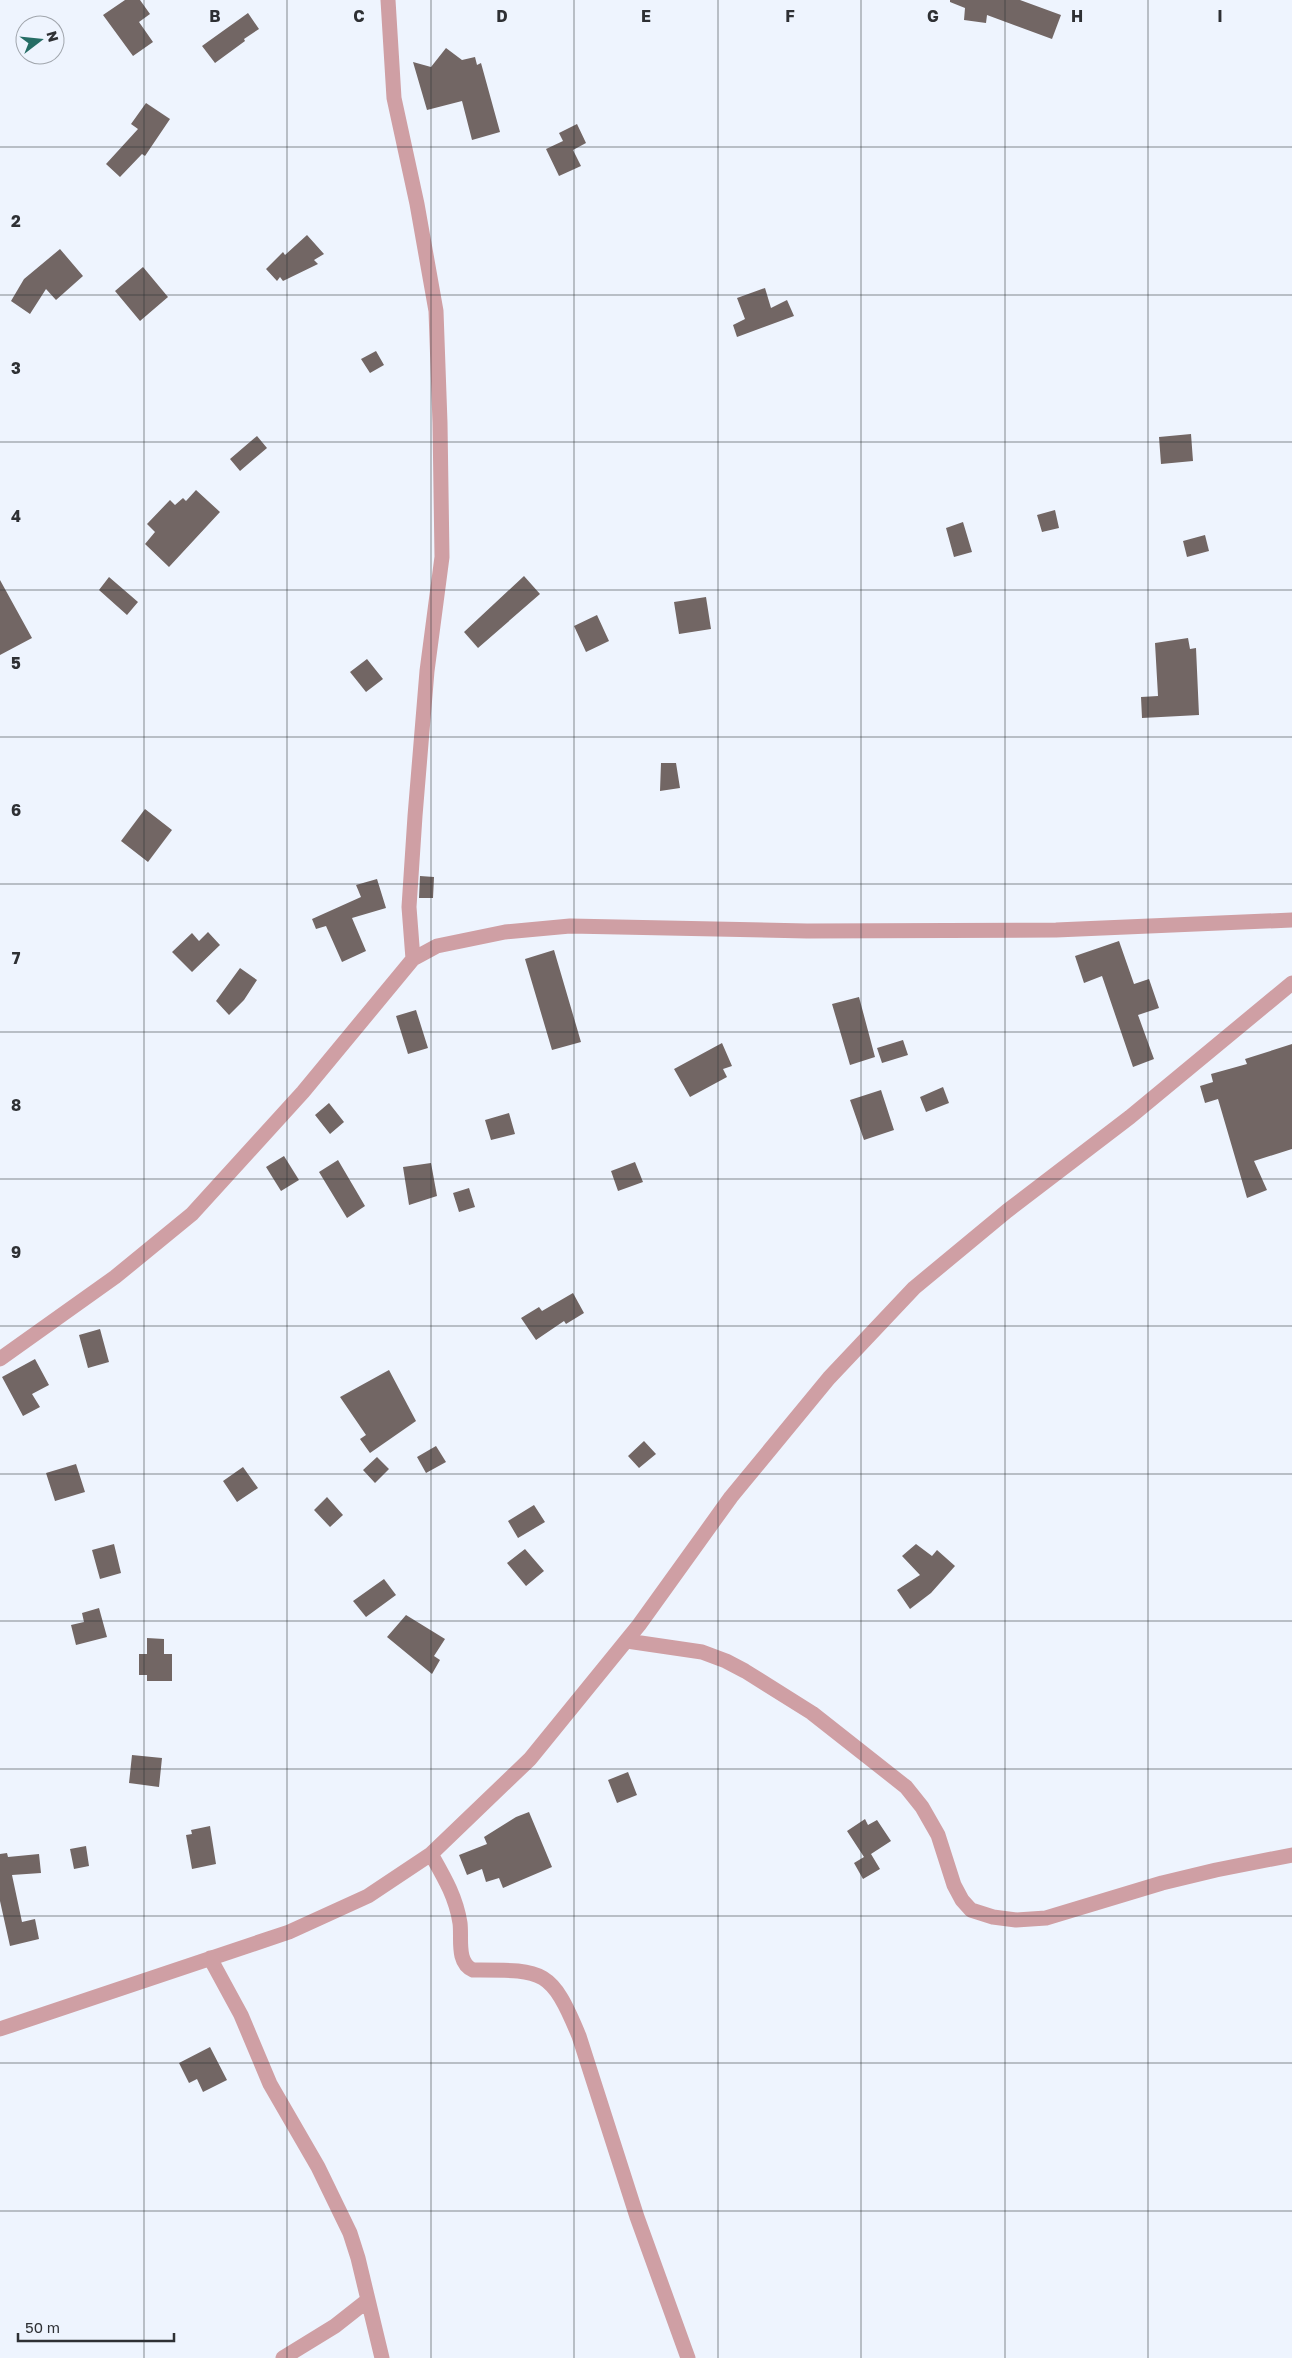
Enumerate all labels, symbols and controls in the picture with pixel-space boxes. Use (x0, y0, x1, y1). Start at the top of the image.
text: B (209, 6, 221, 26)
text: C (353, 6, 365, 26)
text: D (496, 6, 508, 26)
text: E (641, 6, 651, 26)
text: F (785, 6, 795, 26)
text: G (927, 6, 939, 26)
text: H (1071, 6, 1083, 26)
text: I (1217, 6, 1223, 26)
north arrow (15, 15, 65, 65)
text: N (43, 29, 63, 44)
text: 2 (11, 211, 21, 231)
text: 3 (11, 358, 21, 378)
text: 4 (11, 506, 21, 526)
text: 5 (11, 653, 21, 673)
text: 6 (11, 800, 21, 820)
text: 7 (12, 948, 21, 968)
text: 8 (11, 1095, 21, 1115)
text: 9 (11, 1242, 21, 1262)
scale bar (18, 2310, 174, 2342)
text: 50 m (25, 2318, 60, 2336)

